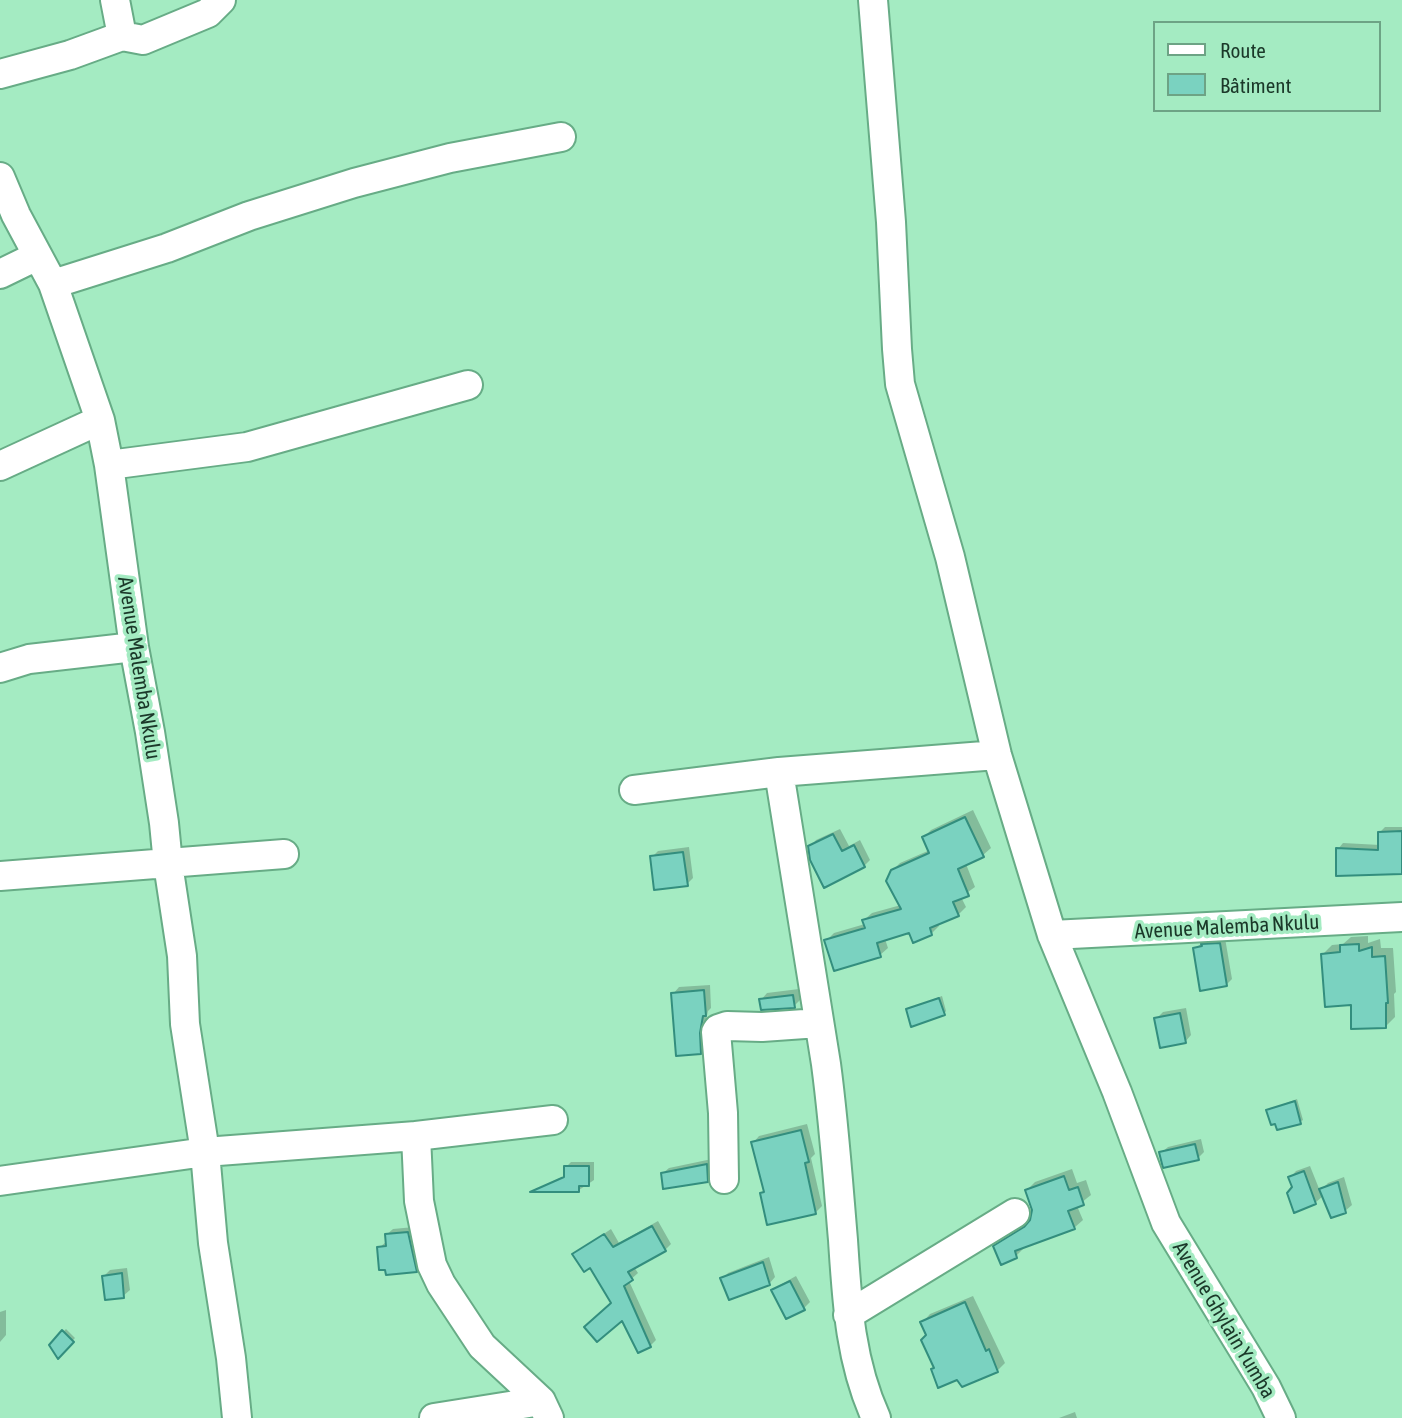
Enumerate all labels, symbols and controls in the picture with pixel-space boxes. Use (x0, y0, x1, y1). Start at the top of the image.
legend (1154, 21, 1381, 112)
text: Route (1220, 38, 1266, 62)
text: Bâtiment (1220, 73, 1291, 97)
street label: Avenue Malemba Nkulu (112, 575, 166, 761)
street label: Avenue Malemba Nkulu (1134, 910, 1320, 944)
street label: Avenue Ghylain Yumba (1167, 1237, 1281, 1403)

